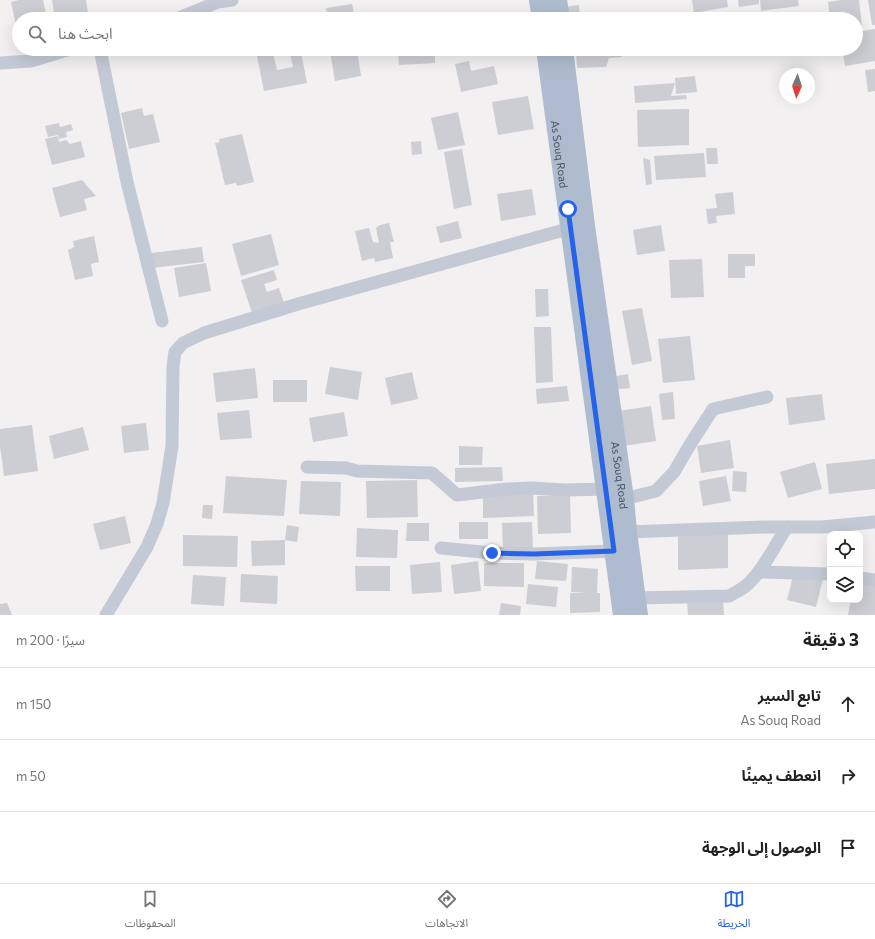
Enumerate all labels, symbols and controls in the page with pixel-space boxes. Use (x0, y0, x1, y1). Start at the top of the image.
search box (12, 12, 863, 56)
icon: search (26, 23, 48, 45)
text: ابحث هنا (58, 24, 113, 42)
north arrow (779, 68, 815, 104)
street label: As Souq Road (549, 119, 571, 189)
route start (559, 200, 577, 218)
street label: As Souq Road (609, 440, 631, 509)
map controls (827, 531, 863, 603)
button: locate (827, 531, 863, 567)
route end (483, 544, 501, 562)
button: layers (827, 567, 863, 603)
text: 3 دقيقة (803, 629, 859, 650)
text: سيرًا · 200 m (16, 632, 85, 648)
text: تابع السير (758, 686, 821, 704)
icon: ahead (837, 693, 859, 715)
text: 150 m (16, 696, 51, 712)
text: As Souq Road (741, 712, 821, 728)
icon: right (837, 765, 859, 787)
text: انعطف يمينًا (741, 766, 821, 784)
text: 50 m (16, 768, 46, 784)
icon: arrive (837, 837, 859, 859)
text: الوصول إلى الوجهة (702, 838, 821, 856)
tab: المحفوظات (125, 888, 176, 935)
tab: الاتجاهات (425, 888, 468, 935)
tab: الخريطة (717, 888, 750, 935)

